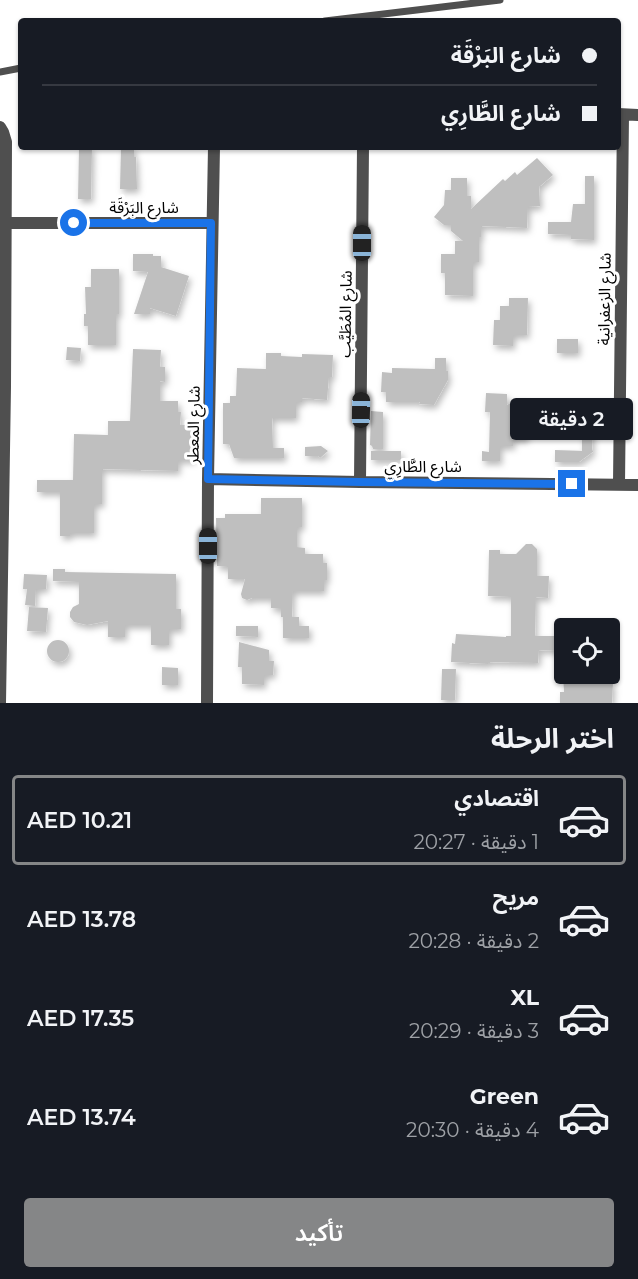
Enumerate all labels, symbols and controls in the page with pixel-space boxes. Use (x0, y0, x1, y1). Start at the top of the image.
text: شارع البَرْقَة (451, 42, 561, 69)
text: شارع الطَّارِي (441, 100, 561, 127)
street label: شارع البَرْقَة (109, 197, 179, 220)
route start (60, 209, 87, 236)
car (353, 225, 371, 261)
street label: شارع الزعفرانية (594, 252, 618, 346)
street label: شارع المُطَيَّب (335, 270, 359, 358)
street label: شارع المعطر (183, 386, 207, 466)
car (352, 392, 370, 428)
callout: 2 دقيقة (510, 397, 634, 439)
text: 2 دقيقة (539, 407, 604, 431)
street label: شارع الطَّارِي (384, 457, 462, 479)
route end (558, 470, 585, 497)
car (199, 528, 217, 564)
map controls (554, 618, 620, 684)
button: locate (554, 618, 620, 684)
text: اختر الرحلة (491, 722, 614, 755)
text: اقتصادي (454, 785, 539, 812)
icon: car (557, 793, 611, 847)
text: AED 10.21 (27, 807, 132, 834)
text: 1 دقيقة · 20:27 (414, 830, 539, 854)
text: مريح (493, 884, 539, 911)
icon: car (557, 892, 611, 946)
text: AED 13.78 (27, 906, 136, 933)
text: 2 دقيقة · 20:28 (408, 929, 539, 953)
text: XL (510, 984, 539, 1011)
icon: car (557, 991, 611, 1045)
text: AED 17.35 (27, 1005, 134, 1032)
text: 3 دقيقة · 20:29 (409, 1019, 539, 1043)
text: Green (470, 1083, 539, 1110)
icon: car (557, 1090, 611, 1144)
text: AED 13.74 (27, 1104, 136, 1131)
text: 4 دقيقة · 20:30 (406, 1118, 539, 1142)
button: تأكيد (24, 1198, 614, 1267)

